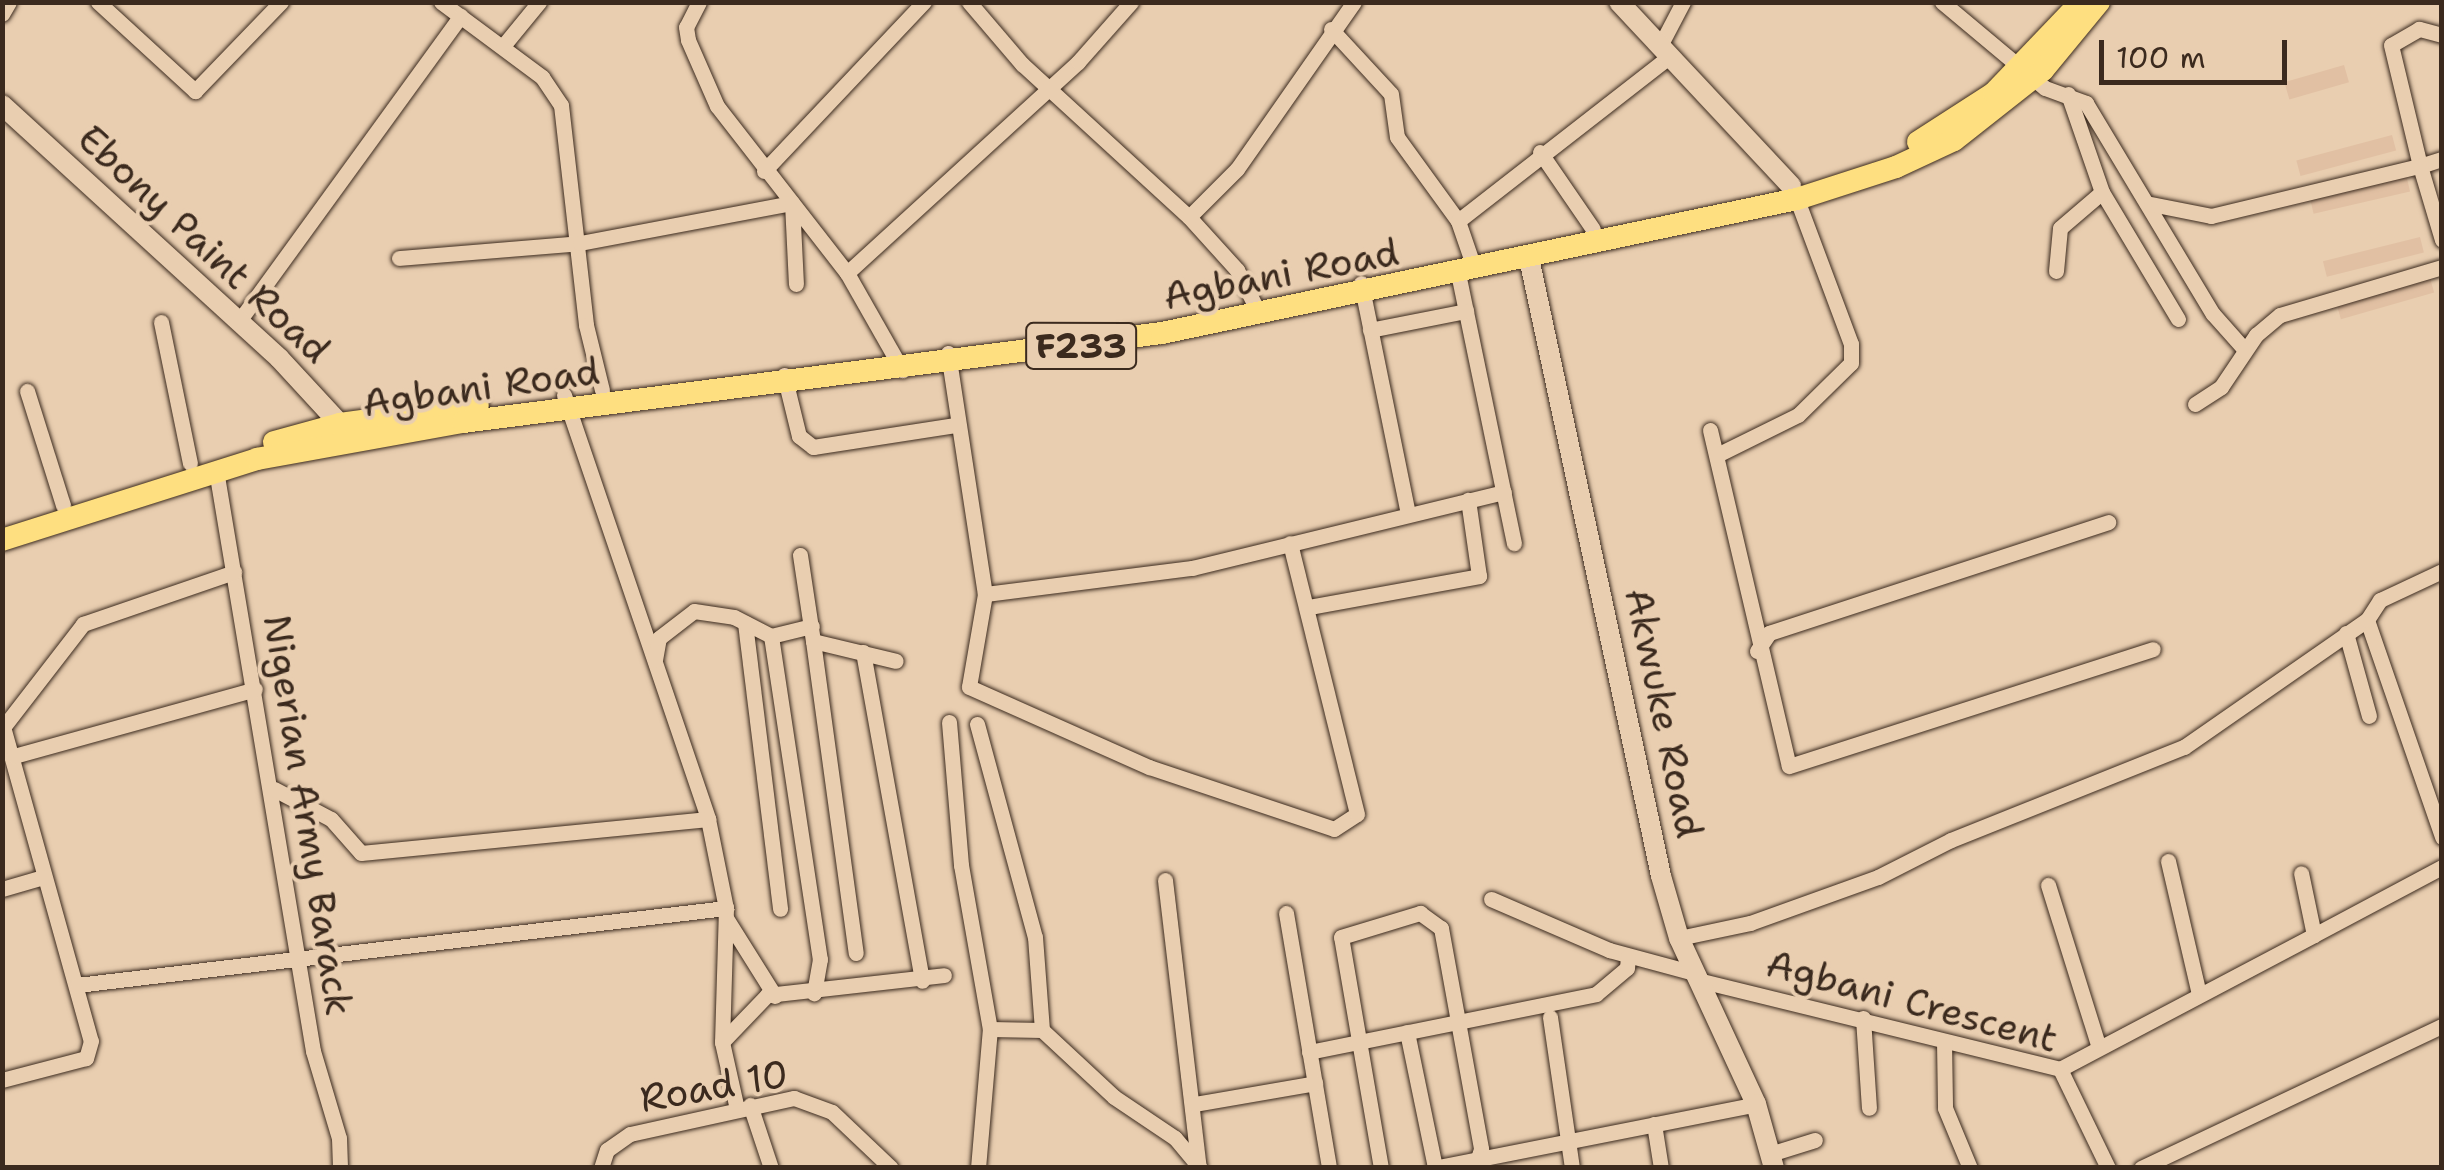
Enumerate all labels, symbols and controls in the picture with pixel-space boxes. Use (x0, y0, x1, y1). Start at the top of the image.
scale bar (2104, 20, 2292, 82)
text: 100 m (2116, 37, 2206, 78)
street label: Ebony Paint Road (68, 115, 340, 373)
street label: Agbani Road (1159, 229, 1403, 319)
road number: F233 (1024, 316, 1138, 376)
street label: Agbani Road (360, 348, 602, 426)
street label: Akwuke Road (1615, 584, 1713, 842)
street label: Nigerian Army Barack (254, 611, 362, 1019)
street label: Agbani Crescent (1761, 940, 2063, 1062)
street label: Road 10 (636, 1051, 792, 1121)

